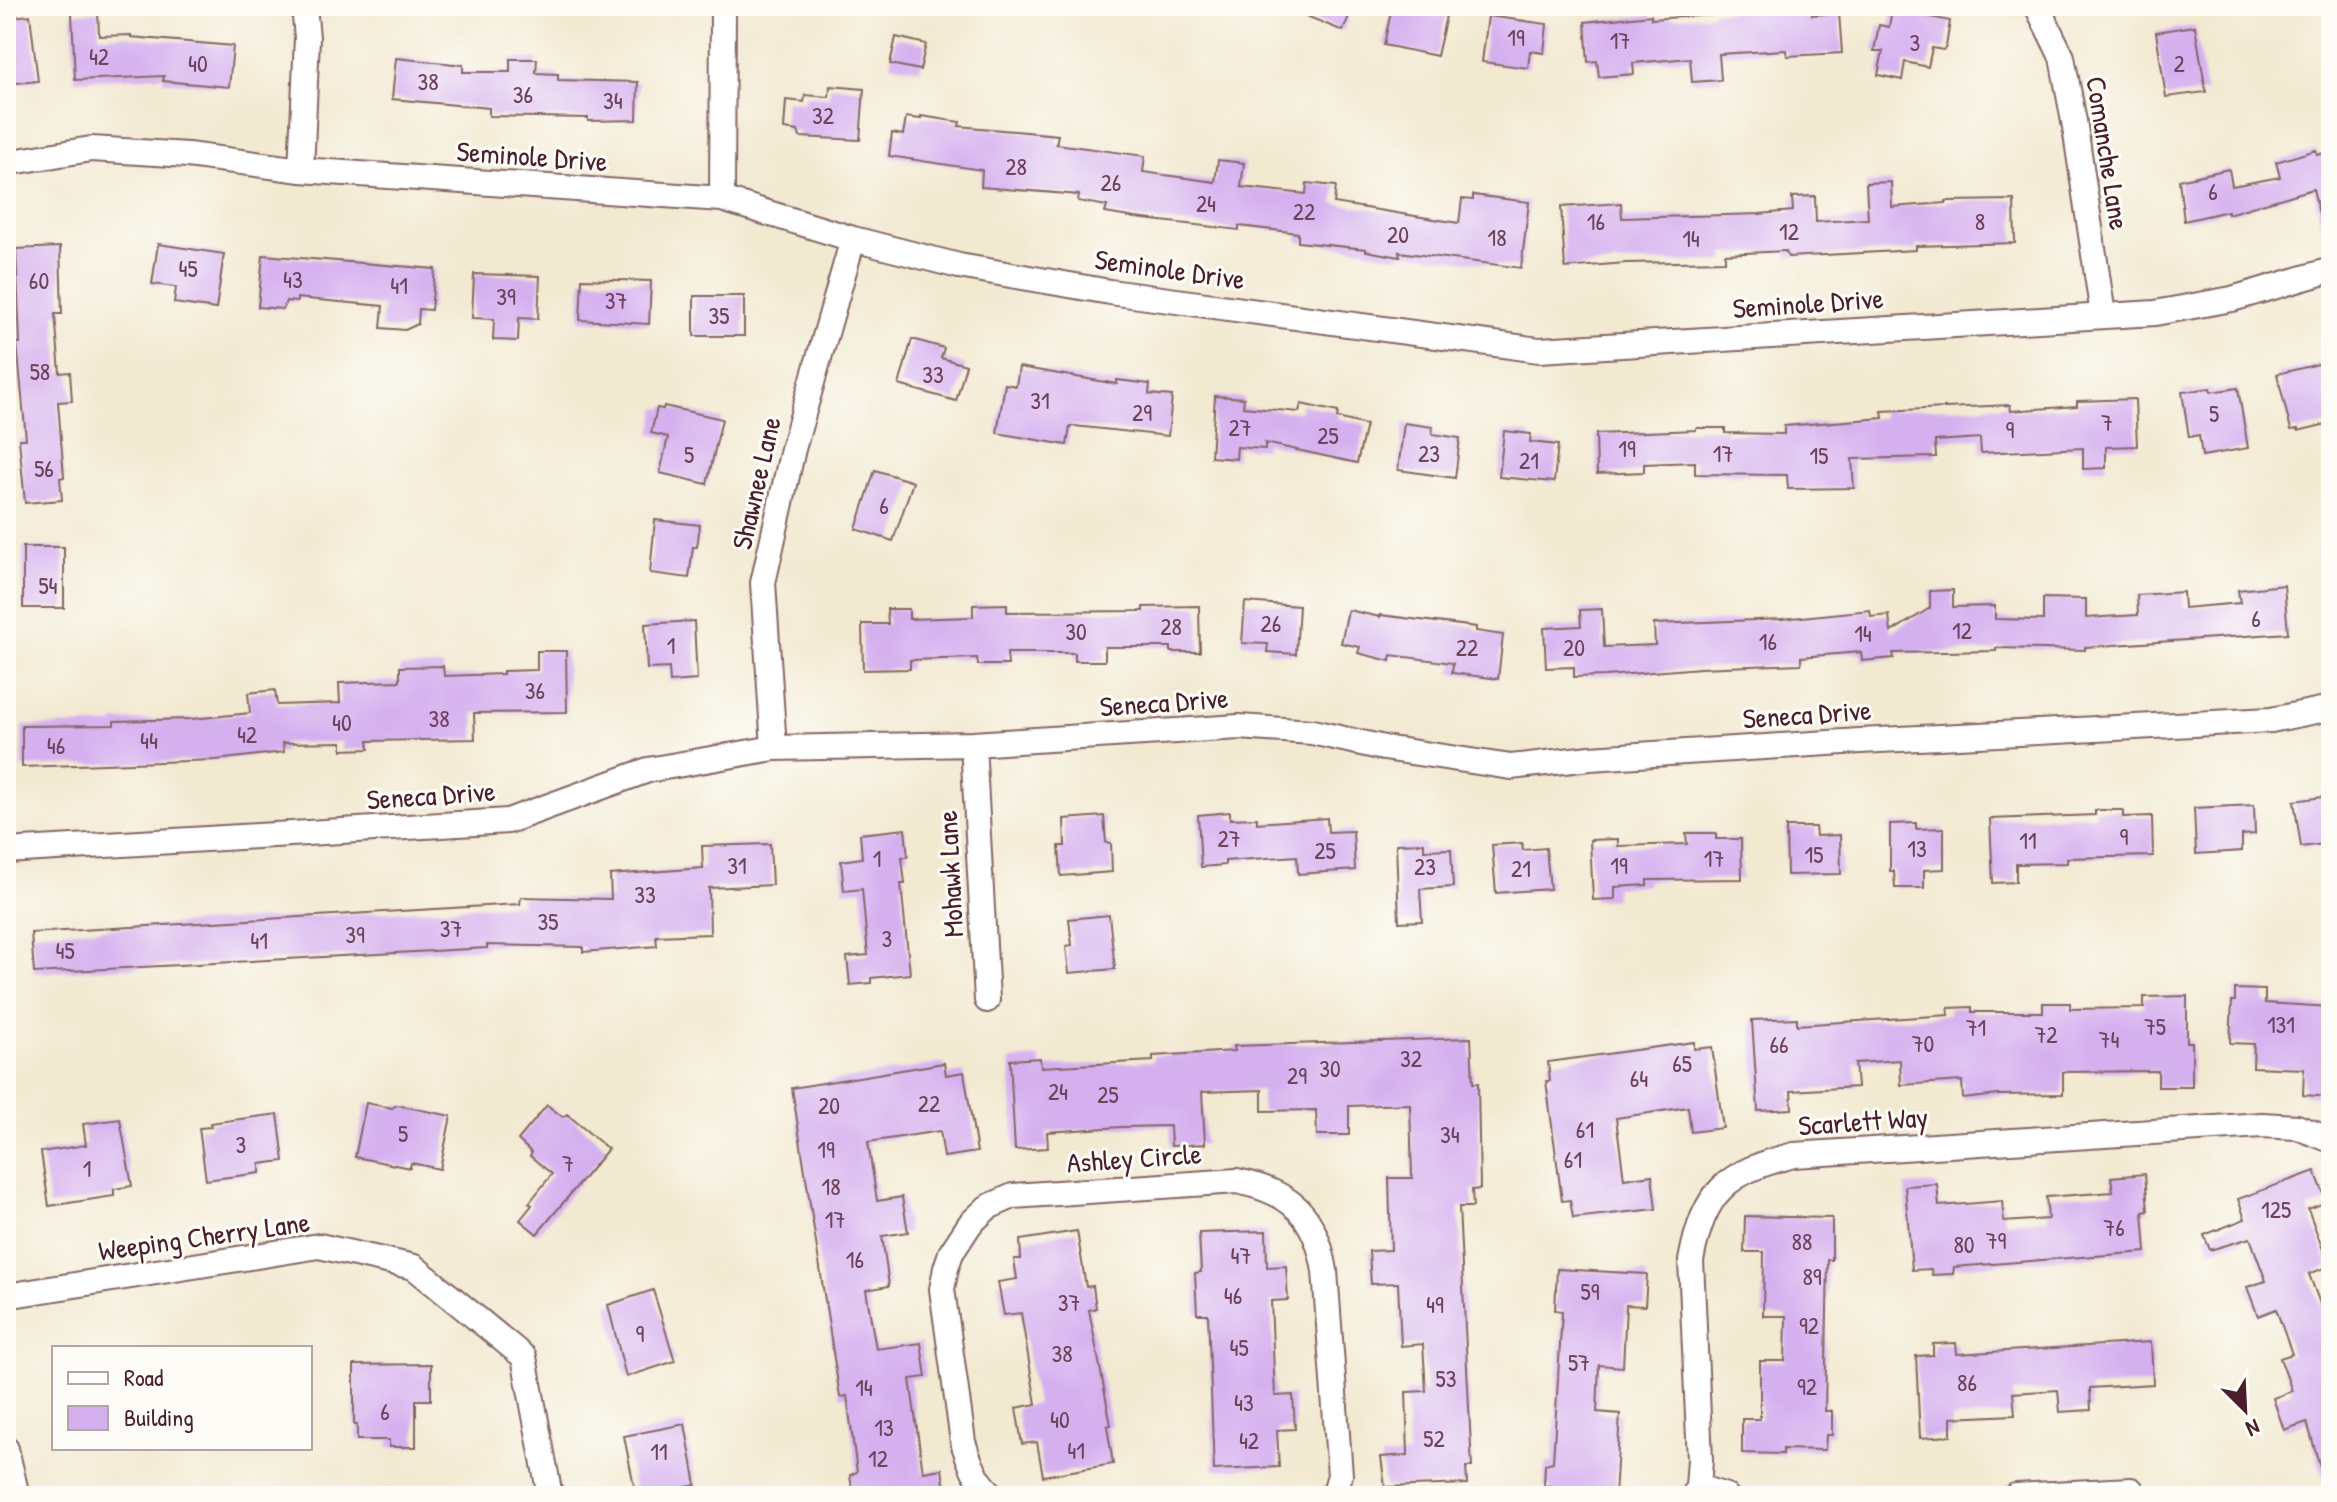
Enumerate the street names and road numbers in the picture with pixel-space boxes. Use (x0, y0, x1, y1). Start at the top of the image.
street label: Comanche Lane (2077, 74, 2139, 232)
street label: Seminole Drive (455, 132, 609, 180)
street label: Seminole Drive (1093, 240, 1247, 298)
street label: Seminole Drive (1731, 279, 1885, 327)
street label: Shawnee Lane (722, 413, 790, 553)
street label: Seneca Drive (1098, 679, 1230, 725)
street label: Seneca Drive (1741, 691, 1873, 737)
street label: Seneca Drive (365, 772, 497, 818)
street label: Mohawk Lane (928, 810, 972, 938)
street label: Scarlett Way (1797, 1098, 1929, 1144)
street label: Ashley Circle (1065, 1134, 1203, 1182)
street label: Weeping Cherry Lane (96, 1202, 312, 1270)

